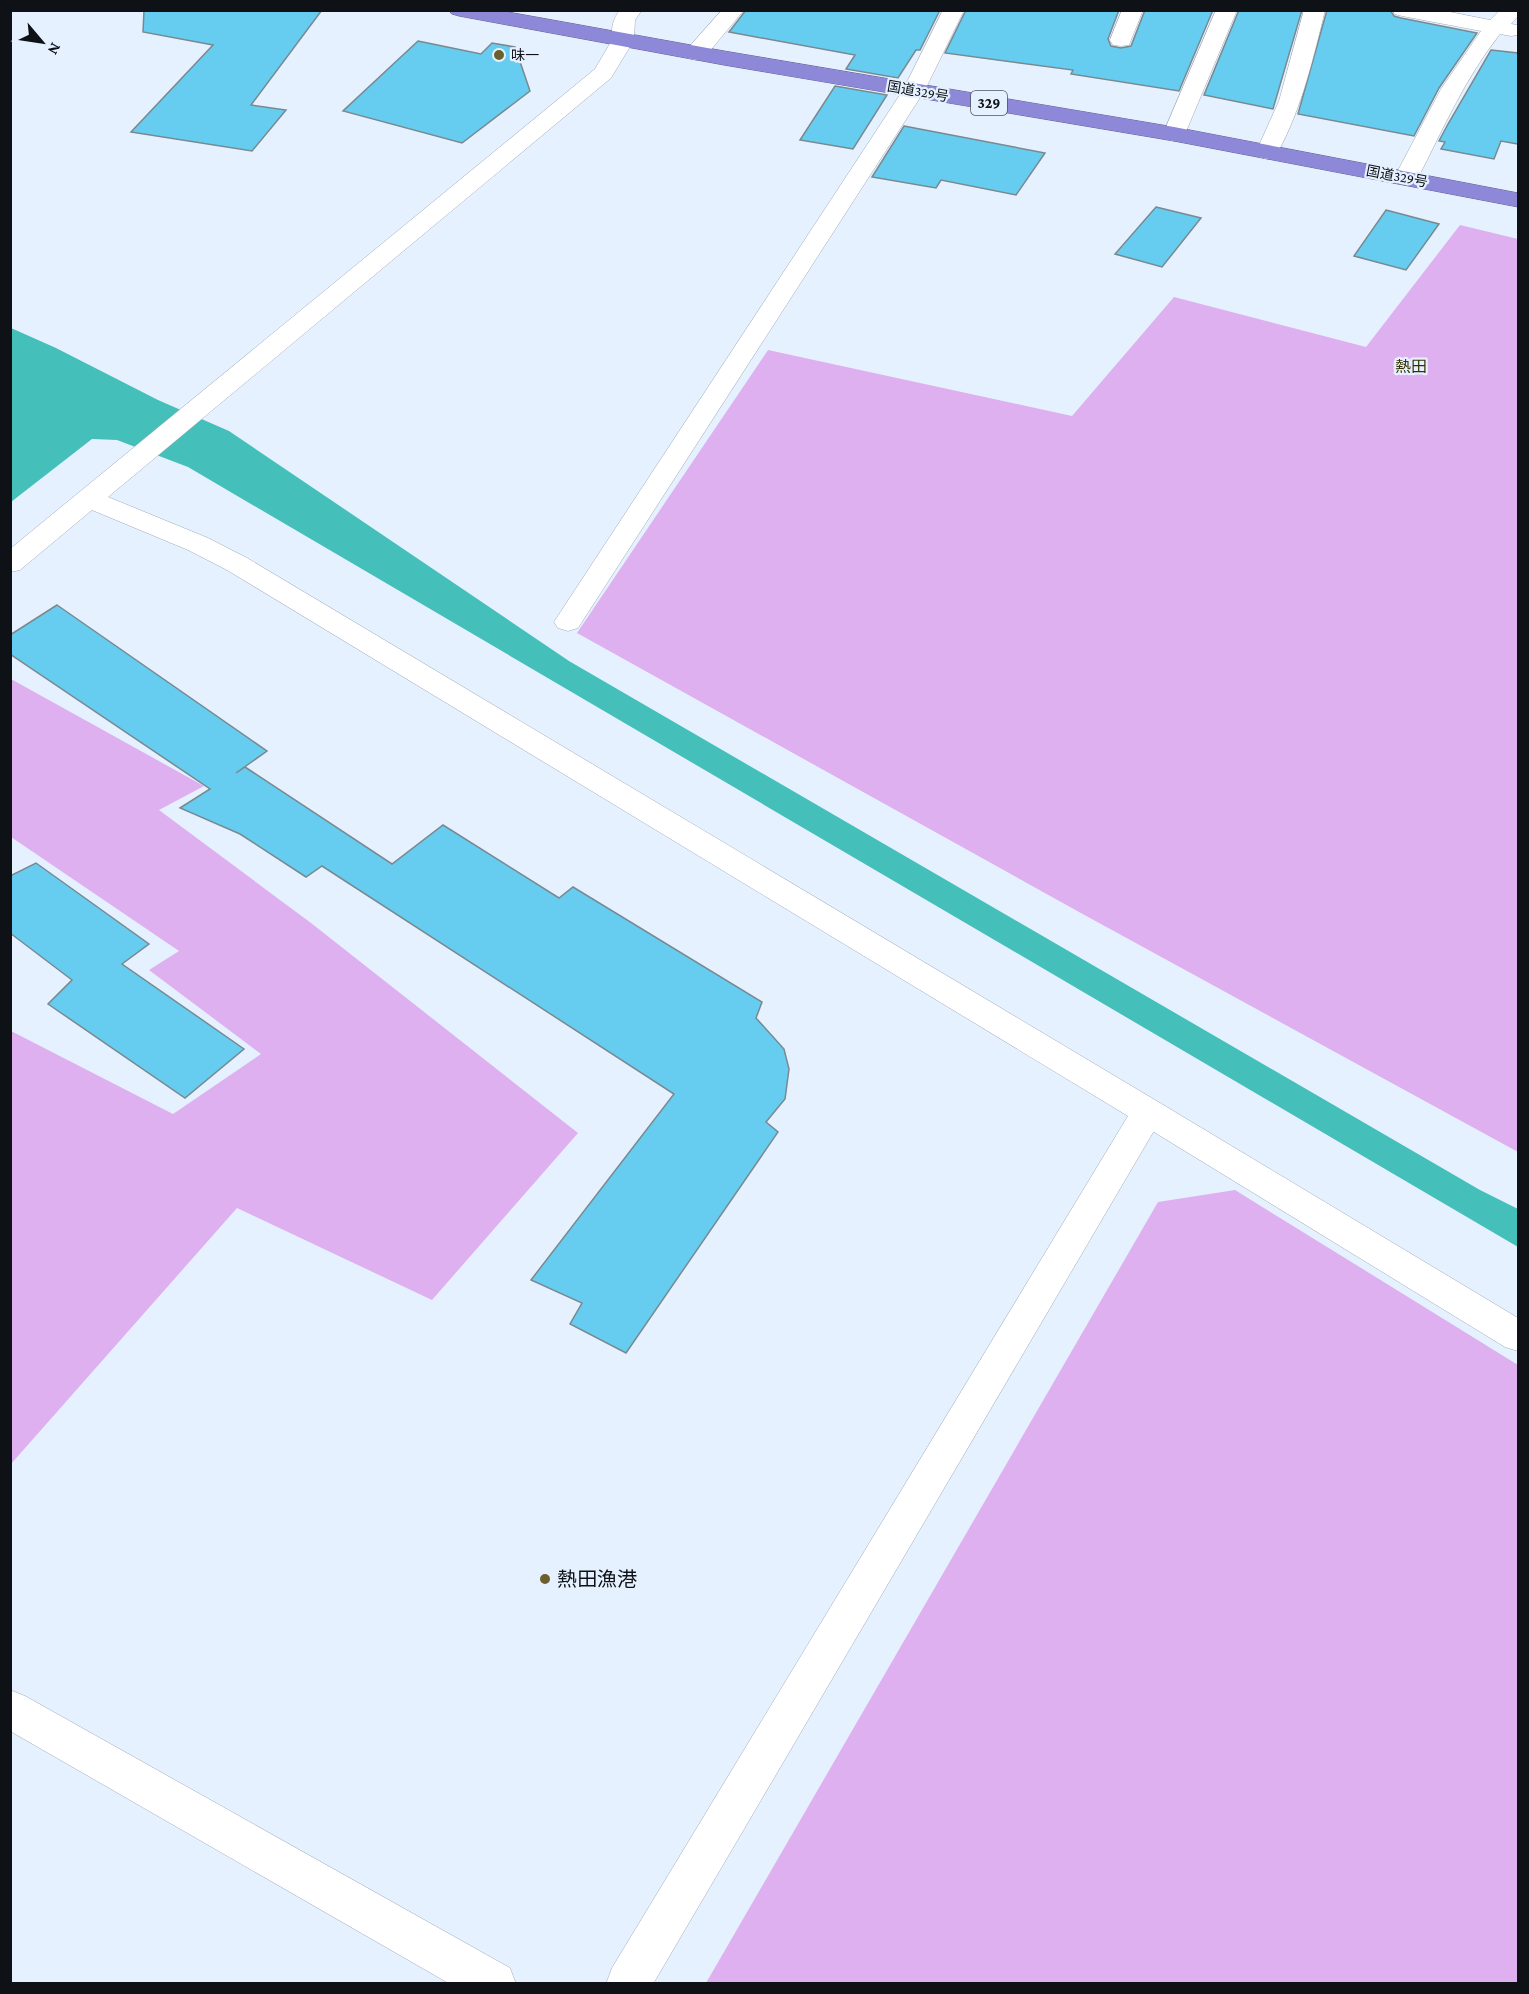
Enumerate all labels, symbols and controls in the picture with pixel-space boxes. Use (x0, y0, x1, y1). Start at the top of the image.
north arrow (12, 12, 72, 72)
text: N (45, 40, 65, 58)
place label: 味一 (511, 47, 539, 63)
marker: 味一 (492, 48, 506, 62)
street label: 国道329号 (886, 78, 950, 104)
road number: 329 (971, 91, 1007, 115)
street label: 国道329号 (1365, 162, 1429, 190)
district label: 熱田 (1395, 358, 1427, 375)
place label: 熱田漁港 (557, 1568, 637, 1590)
marker: 熱田漁港 (538, 1572, 552, 1586)

